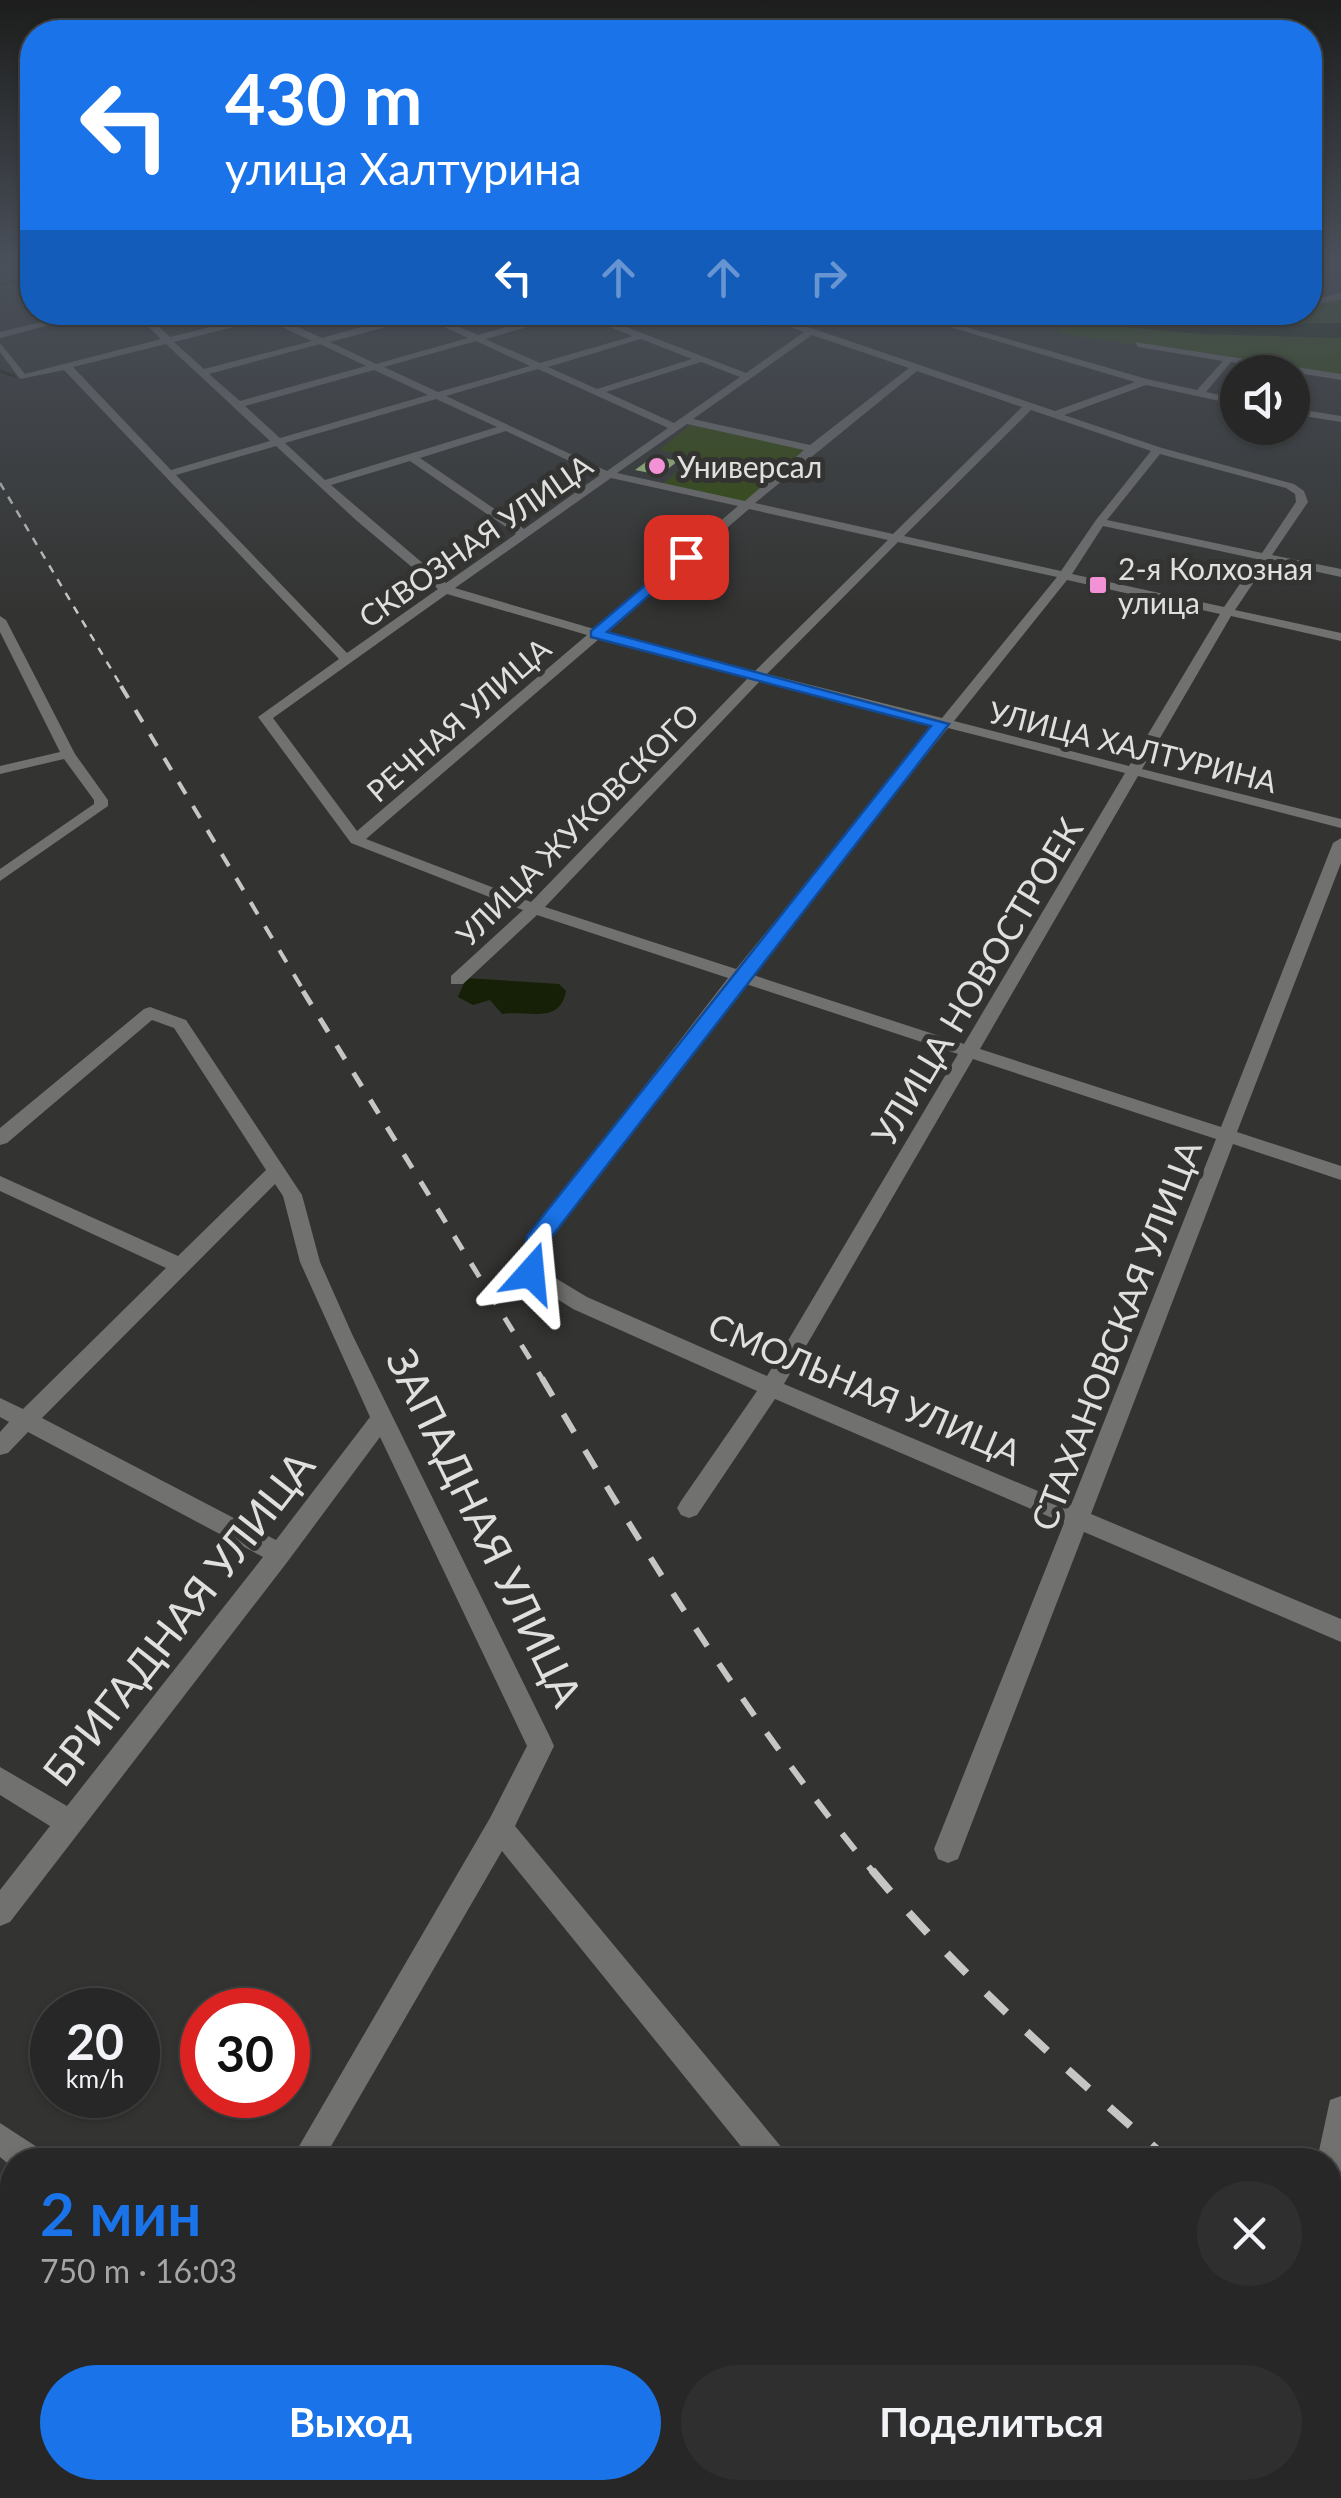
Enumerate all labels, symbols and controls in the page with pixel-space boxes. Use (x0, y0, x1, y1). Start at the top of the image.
text: 430 m (225, 56, 422, 140)
icon: left (60, 60, 190, 190)
text: улица Халтурина (225, 141, 582, 195)
icon: left (486, 250, 541, 305)
icon: ahead (591, 250, 646, 305)
icon: ahead (696, 250, 751, 305)
icon: right (801, 250, 856, 305)
map controls (1220, 355, 1310, 445)
button: sound (1220, 355, 1310, 445)
street label: СКВОЗНАЯ УЛИЦА (351, 446, 599, 634)
place label: Универсал (677, 448, 822, 484)
marker: Универсал (646, 455, 668, 477)
pin (644, 515, 729, 600)
icon: arrive (659, 530, 714, 585)
place label: 2-я Колхозная улица (1118, 550, 1313, 620)
marker: 2-я Колхозная улица (1087, 574, 1109, 596)
street label: РЕЧНАЯ УЛИЦА (359, 629, 558, 808)
street label: УЛИЦА ХАЛТУРИНА (985, 693, 1281, 799)
street label: УЛИЦА ЖУКОВСКОГО (448, 695, 706, 953)
street label: УЛИЦА НОВОСТРОЕК (862, 809, 1091, 1152)
street label: СТАХАНОВСКАЯ УЛИЦА (1021, 1134, 1209, 1536)
position arrow (479, 1221, 583, 1325)
street label: СМОЛЬНАЯ УЛИЦА (702, 1303, 1028, 1473)
street label: ЗАПАДНАЯ УЛИЦА (377, 1340, 594, 1715)
street label: БРИГАДНАЯ УЛИЦА (32, 1440, 324, 1795)
speed limit sign: 30 (180, 1988, 310, 2118)
text: 20 (66, 2011, 124, 2071)
text: km/h (66, 2063, 124, 2093)
text: 2 мин (40, 2177, 202, 2249)
button: close (1197, 2181, 1302, 2286)
text: 750 m · 16:03 (40, 2251, 237, 2290)
button: Выход (40, 2365, 661, 2480)
button: Поделиться (681, 2365, 1302, 2480)

